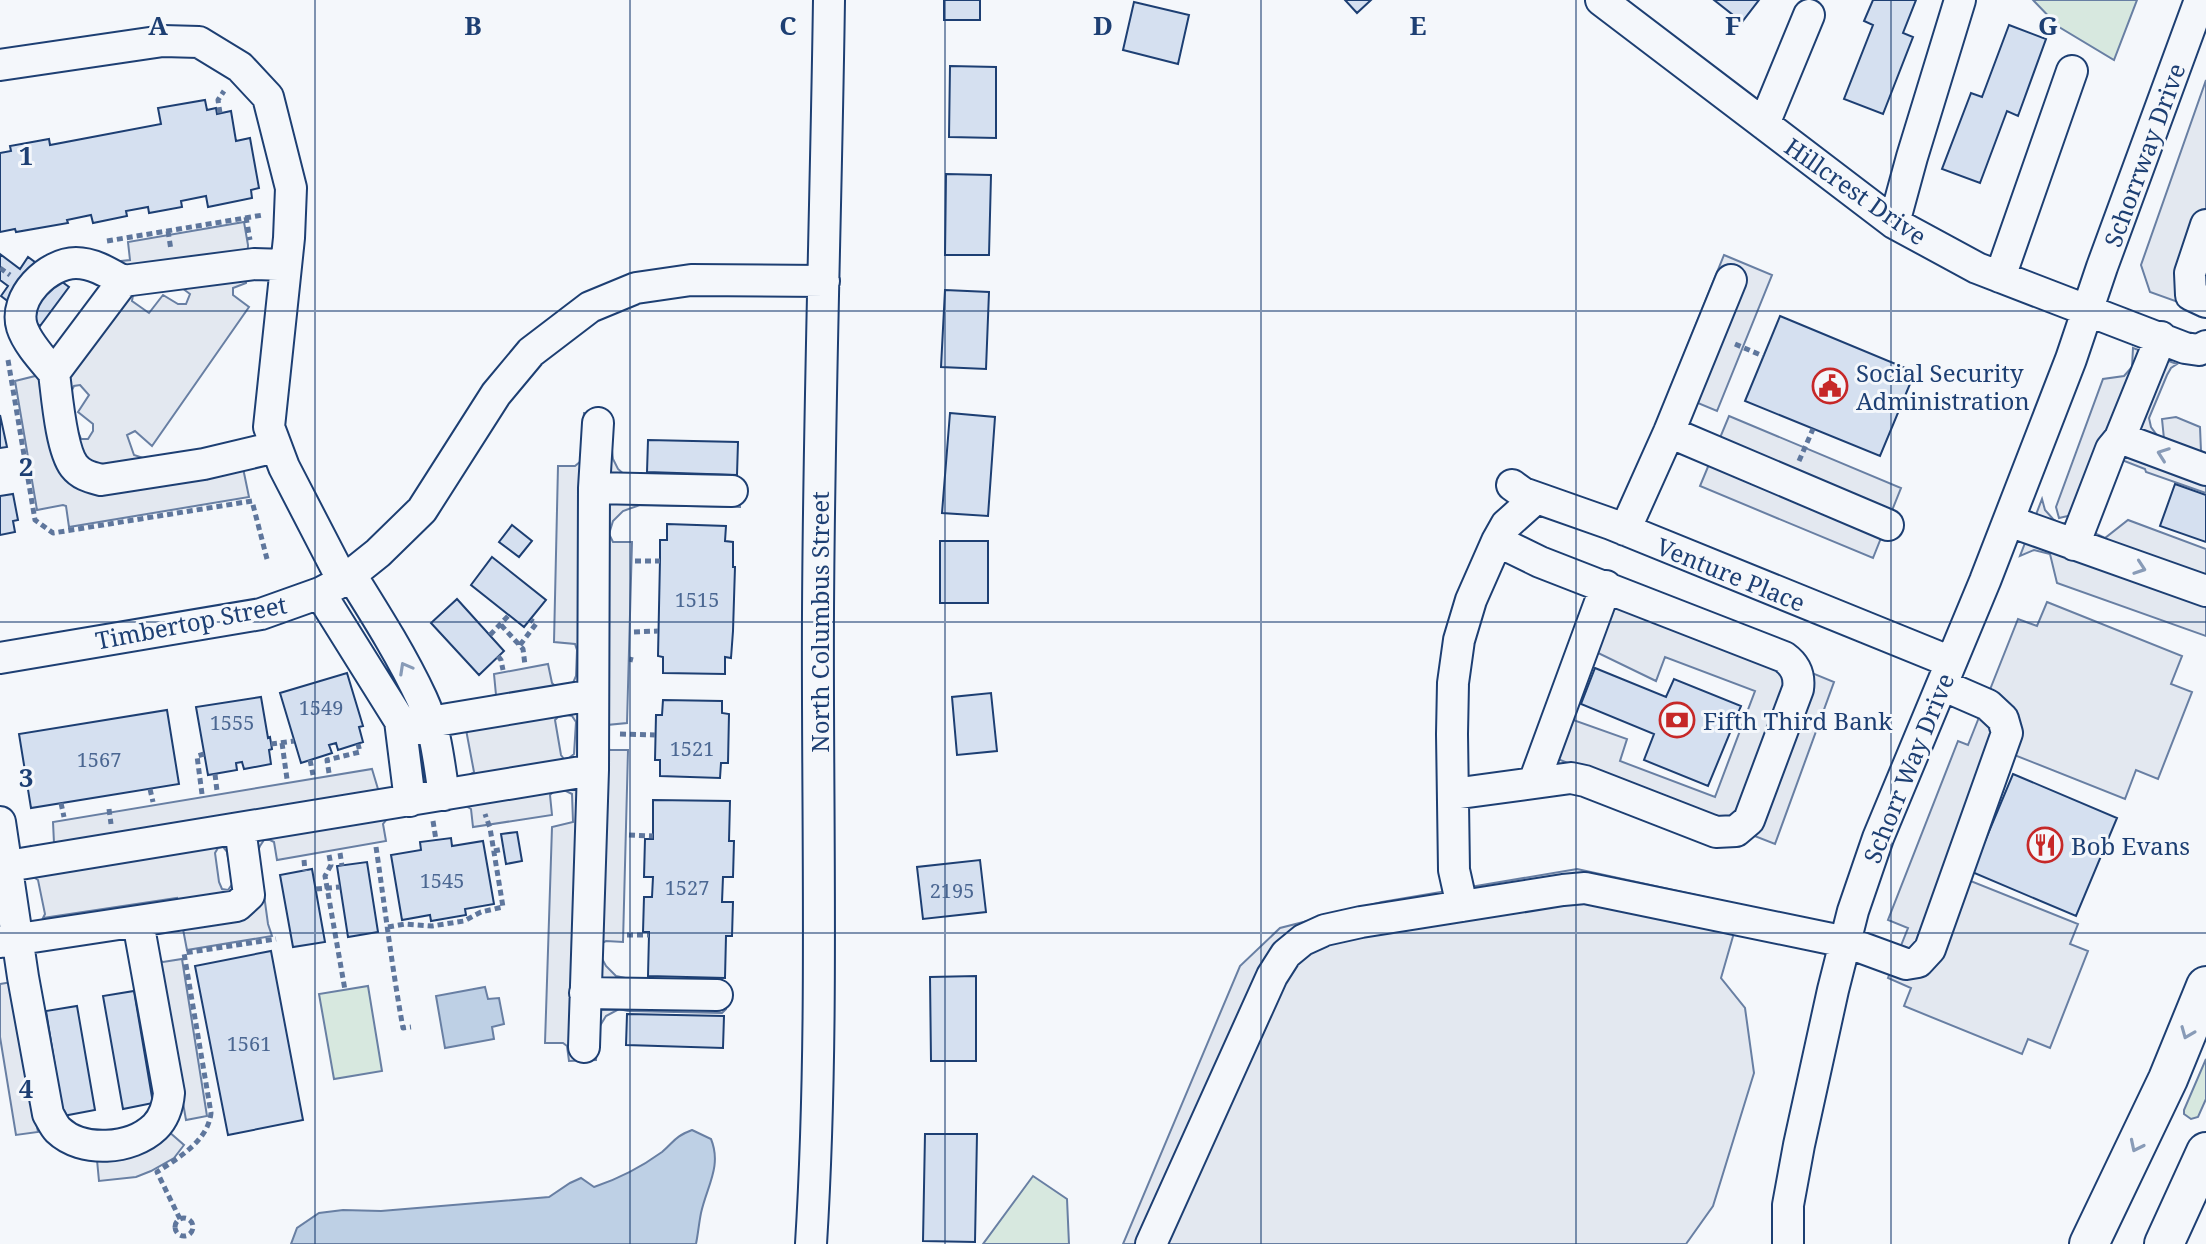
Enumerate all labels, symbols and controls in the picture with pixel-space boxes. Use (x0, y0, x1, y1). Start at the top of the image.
text: A (148, 7, 168, 43)
text: B (464, 7, 482, 43)
text: C (779, 7, 797, 43)
text: D (1093, 7, 1113, 43)
text: E (1410, 7, 1427, 43)
text: F (1725, 7, 1741, 43)
text: G (2038, 7, 2058, 43)
street label: Schorrway Drive (2095, 59, 2193, 251)
street label: Hillcrest Drive (1778, 130, 1934, 252)
text: 1 (19, 137, 33, 173)
place label: Social Security Administration (1856, 356, 2030, 417)
public building icon: Social Security Administration (1811, 367, 1849, 405)
one-way arrow (2157, 447, 2171, 464)
text: 2 (19, 448, 33, 484)
street label: North Columbus Street (803, 491, 836, 753)
street label: Venture Place (1652, 529, 1810, 619)
one-way arrow (2132, 559, 2146, 575)
house number: 1515 (675, 586, 719, 613)
street label: Timbertop Street (93, 587, 289, 657)
one-way arrow (400, 662, 415, 677)
street label: Schorr Way Drive (1855, 668, 1961, 868)
house number: 1549 (299, 694, 343, 721)
bank icon: Fifth Third Bank (1658, 701, 1696, 739)
place label: Fifth Third Bank (1703, 704, 1893, 737)
house number: 1555 (210, 709, 254, 736)
house number: 1521 (670, 735, 714, 762)
house number: 1567 (77, 746, 121, 773)
text: 3 (19, 759, 33, 795)
restaurant icon: Bob Evans (2026, 826, 2064, 864)
place label: Bob Evans (2071, 829, 2190, 862)
house number: 1545 (420, 867, 464, 894)
house number: 1527 (665, 874, 709, 901)
house number: 2195 (930, 877, 974, 904)
one-way arrow (2180, 1025, 2197, 1039)
house number: 1561 (227, 1030, 271, 1057)
text: 4 (19, 1070, 34, 1106)
one-way arrow (2130, 1137, 2146, 1152)

